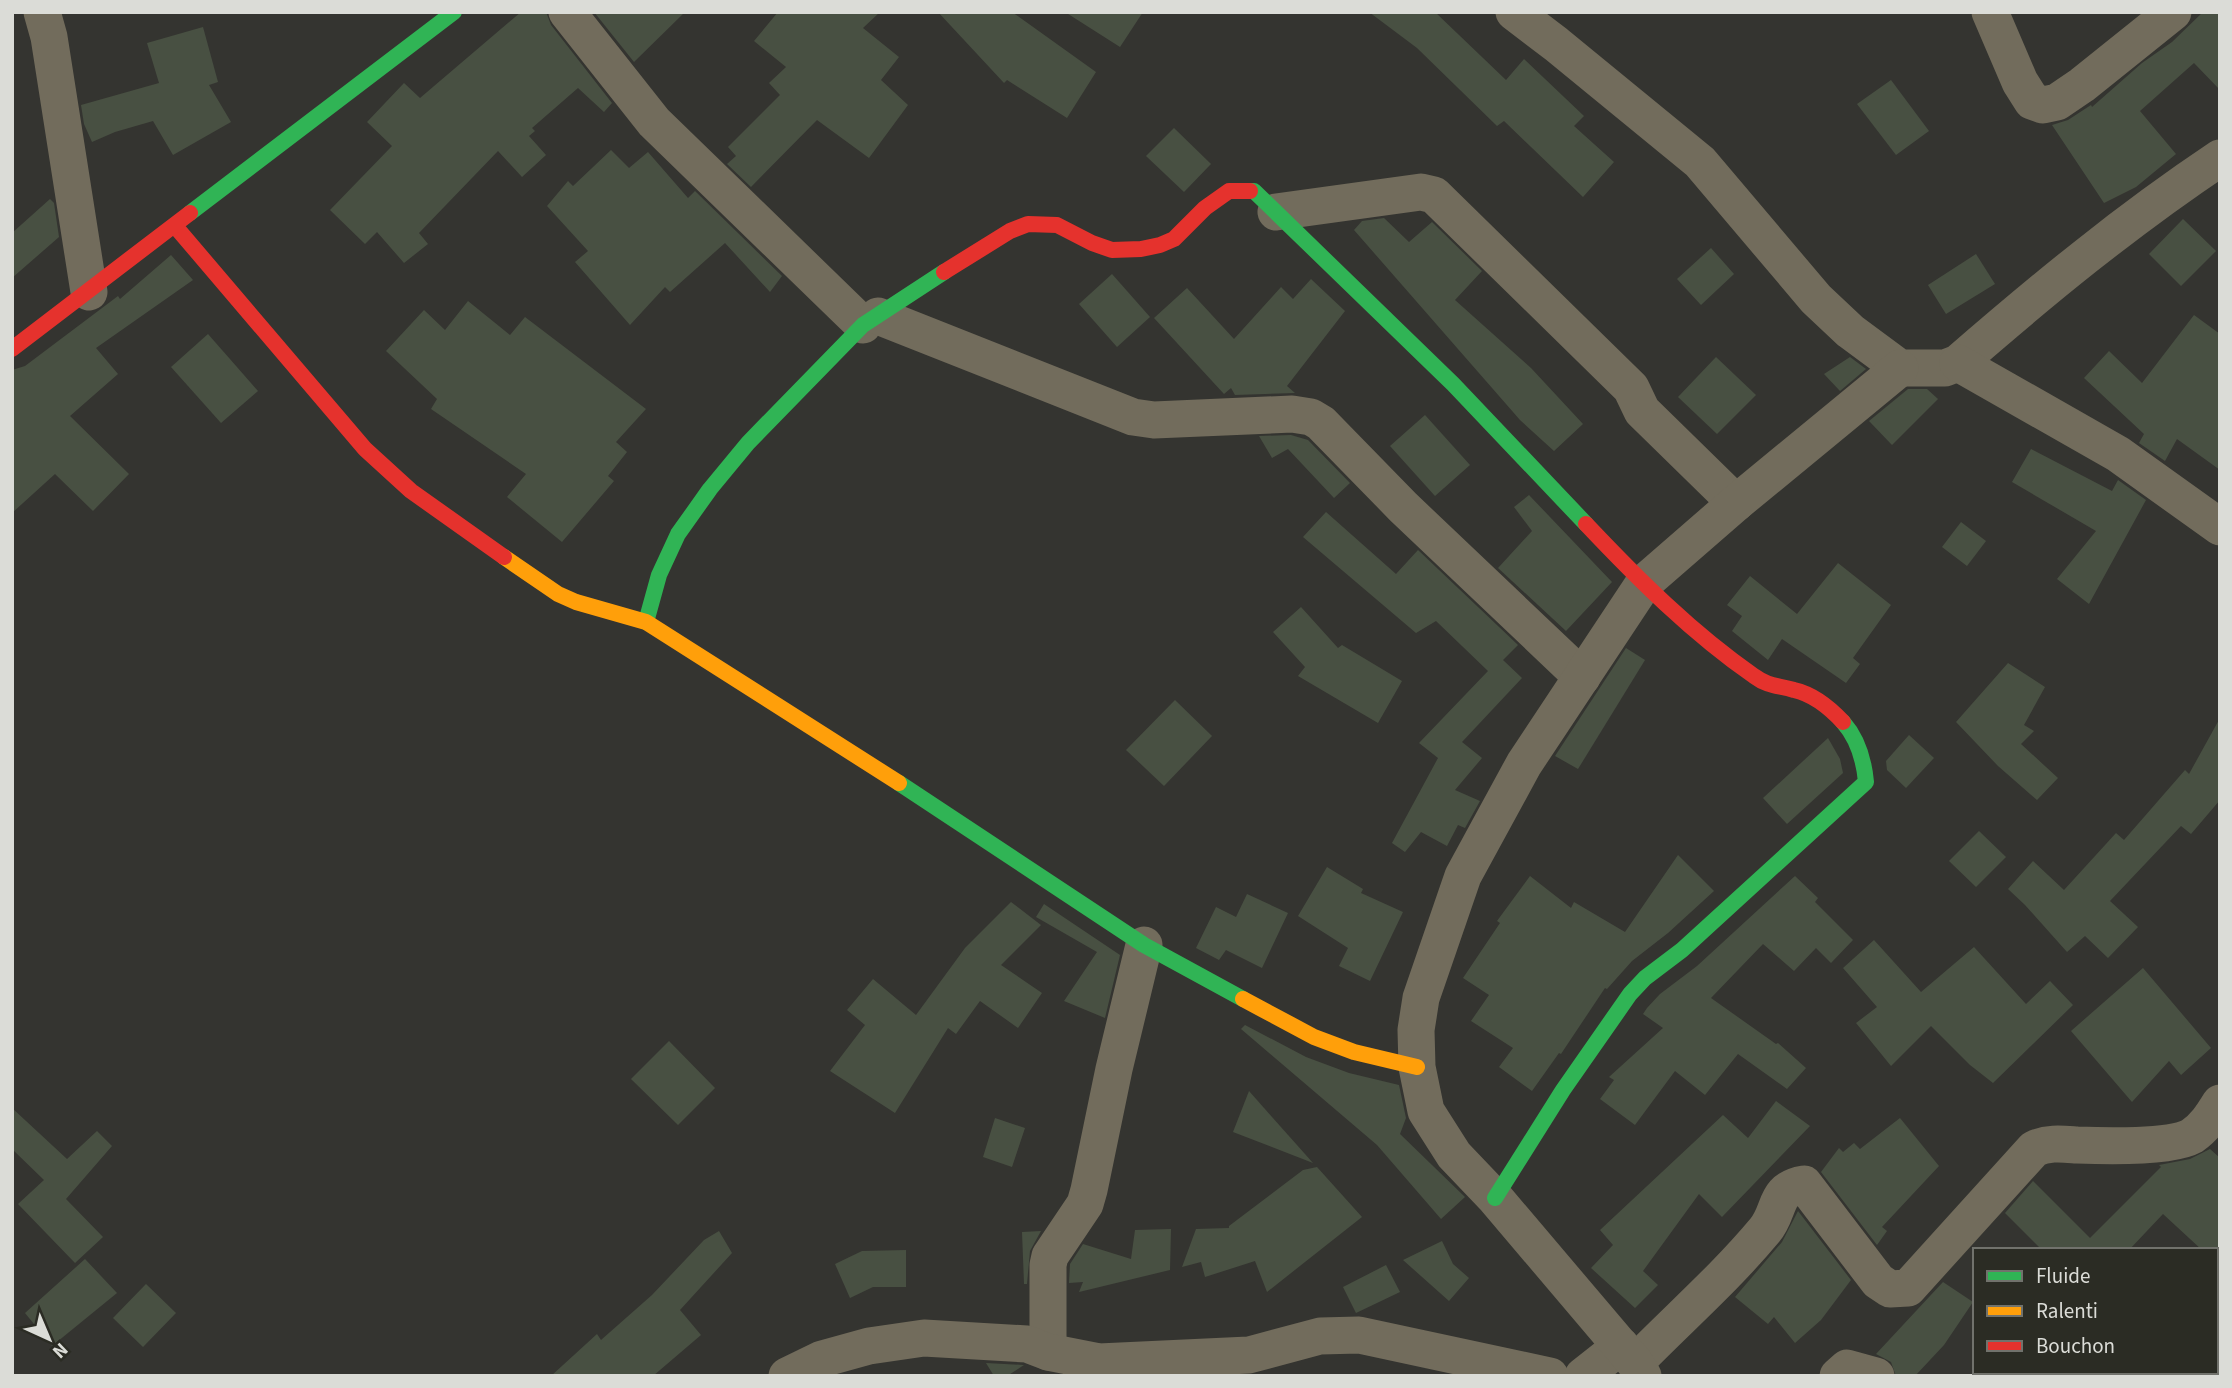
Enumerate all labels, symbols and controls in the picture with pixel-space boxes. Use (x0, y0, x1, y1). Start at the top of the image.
legend (1973, 1248, 2218, 1374)
text: Fluide (2036, 1261, 2090, 1291)
text: Ralenti (2036, 1296, 2098, 1326)
north arrow (14, 1304, 84, 1374)
text: Bouchon (2036, 1331, 2115, 1361)
text: N (46, 1336, 74, 1364)

